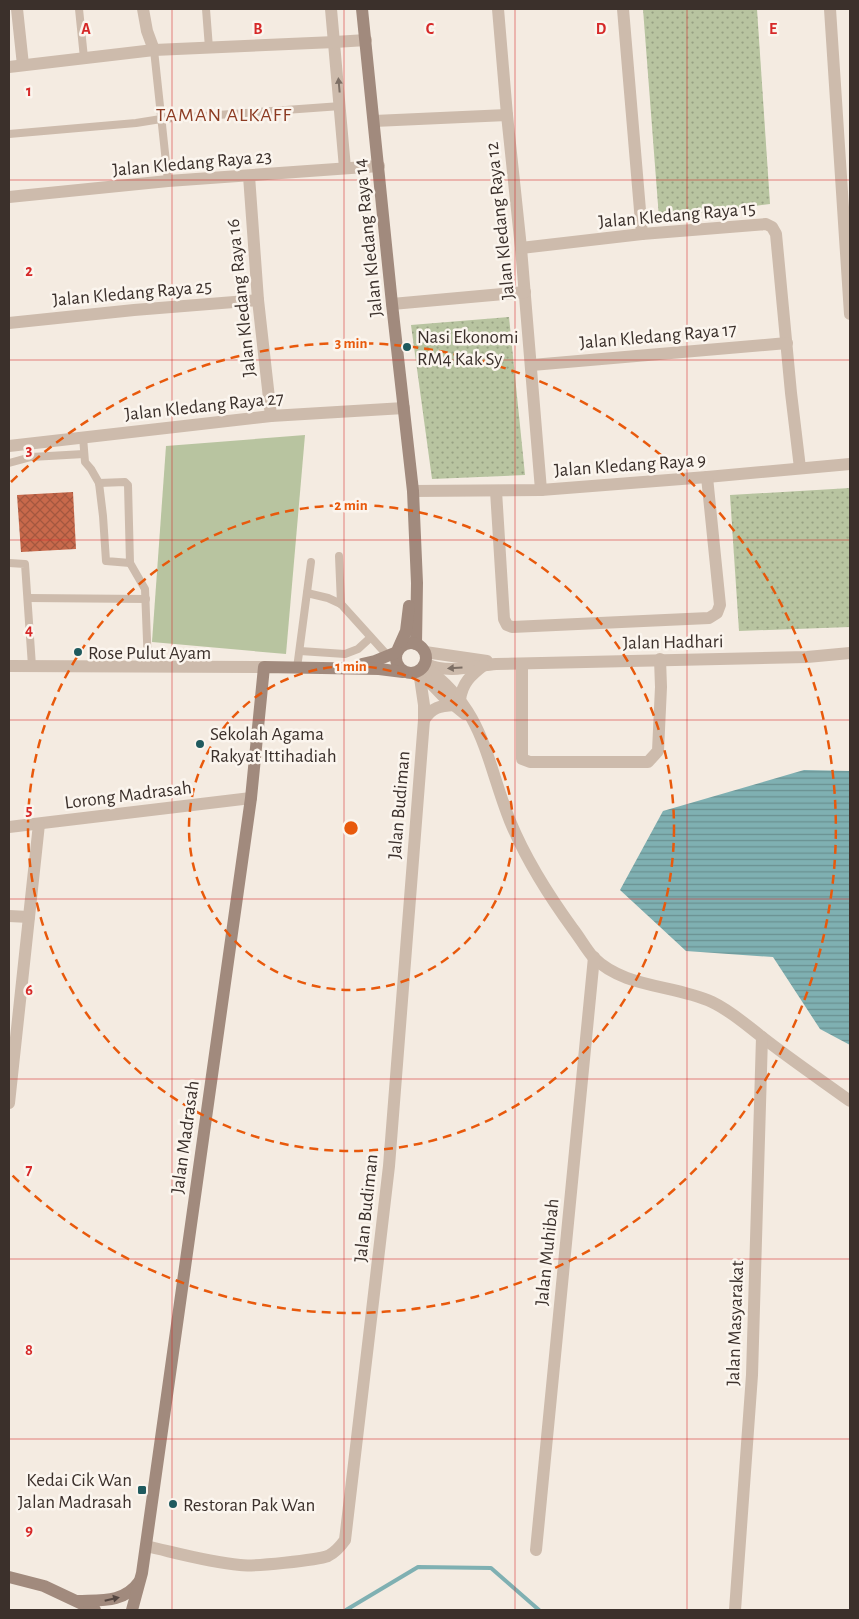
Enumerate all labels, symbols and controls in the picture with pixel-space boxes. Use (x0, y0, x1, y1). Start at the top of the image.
text: A (81, 21, 91, 37)
text: B (253, 21, 263, 37)
text: C (426, 21, 435, 37)
text: D (596, 21, 607, 37)
text: E (769, 21, 777, 37)
one-way arrow (335, 76, 343, 92)
text: 1 (26, 83, 32, 99)
district label: TAMAN ALKAFF (156, 105, 292, 125)
street label: Jalan Kledang Raya 12 (483, 141, 518, 301)
street label: Jalan Kledang Raya 23 (112, 147, 273, 180)
street label: Jalan Kledang Raya 14 (351, 158, 386, 318)
street label: Jalan Kledang Raya 15 (598, 199, 757, 232)
street label: Jalan Kledang Raya 16 (224, 218, 259, 378)
text: 2 (25, 263, 33, 279)
street label: Jalan Kledang Raya 25 (52, 277, 213, 310)
street label: Jalan Kledang Raya 17 (579, 320, 738, 353)
place label: Nasi Ekonomi RM4 Kak Sy (417, 328, 519, 369)
text: 3 min (335, 336, 367, 351)
marker: Nasi Ekonomi RM4 Kak Sy (401, 341, 413, 353)
street label: Jalan Kledang Raya 27 (124, 389, 285, 424)
text: 3 (26, 442, 33, 458)
street label: Jalan Kledang Raya 9 (553, 451, 707, 480)
text: 2 min (334, 498, 368, 513)
text: 4 (25, 622, 33, 638)
street label: Jalan Hadhari (622, 632, 724, 653)
place label: Rose Pulut Ayam (88, 644, 211, 663)
marker: Rose Pulut Ayam (72, 646, 84, 658)
text: 1 min (335, 659, 367, 674)
one-way arrow (446, 664, 462, 672)
place label: Sekolah Agama Rakyat Ittihadiah (210, 725, 337, 766)
marker: Sekolah Agama Rakyat Ittihadiah (194, 738, 206, 750)
street label: Jalan Budiman (385, 750, 414, 860)
street label: Lorong Madrasah (63, 778, 193, 813)
text: 5 (26, 802, 33, 818)
centre of rings (342, 819, 360, 837)
text: 6 (25, 982, 33, 998)
street label: Jalan Madrasah (168, 1079, 203, 1195)
street label: Jalan Budiman (351, 1153, 382, 1263)
text: 7 (26, 1162, 33, 1178)
street label: Jalan Muhibah (532, 1198, 563, 1307)
street label: Jalan Masyarakat (724, 1260, 747, 1386)
text: 8 (25, 1342, 33, 1358)
place label: Kedai Cik Wan Jalan Madrasah (18, 1471, 132, 1512)
marker: Kedai Cik Wan Jalan Madrasah (136, 1484, 148, 1496)
place label: Restoran Pak Wan (183, 1496, 315, 1515)
marker: Restoran Pak Wan (167, 1498, 179, 1510)
text: 9 (25, 1522, 33, 1538)
one-way arrow (105, 1595, 120, 1603)

